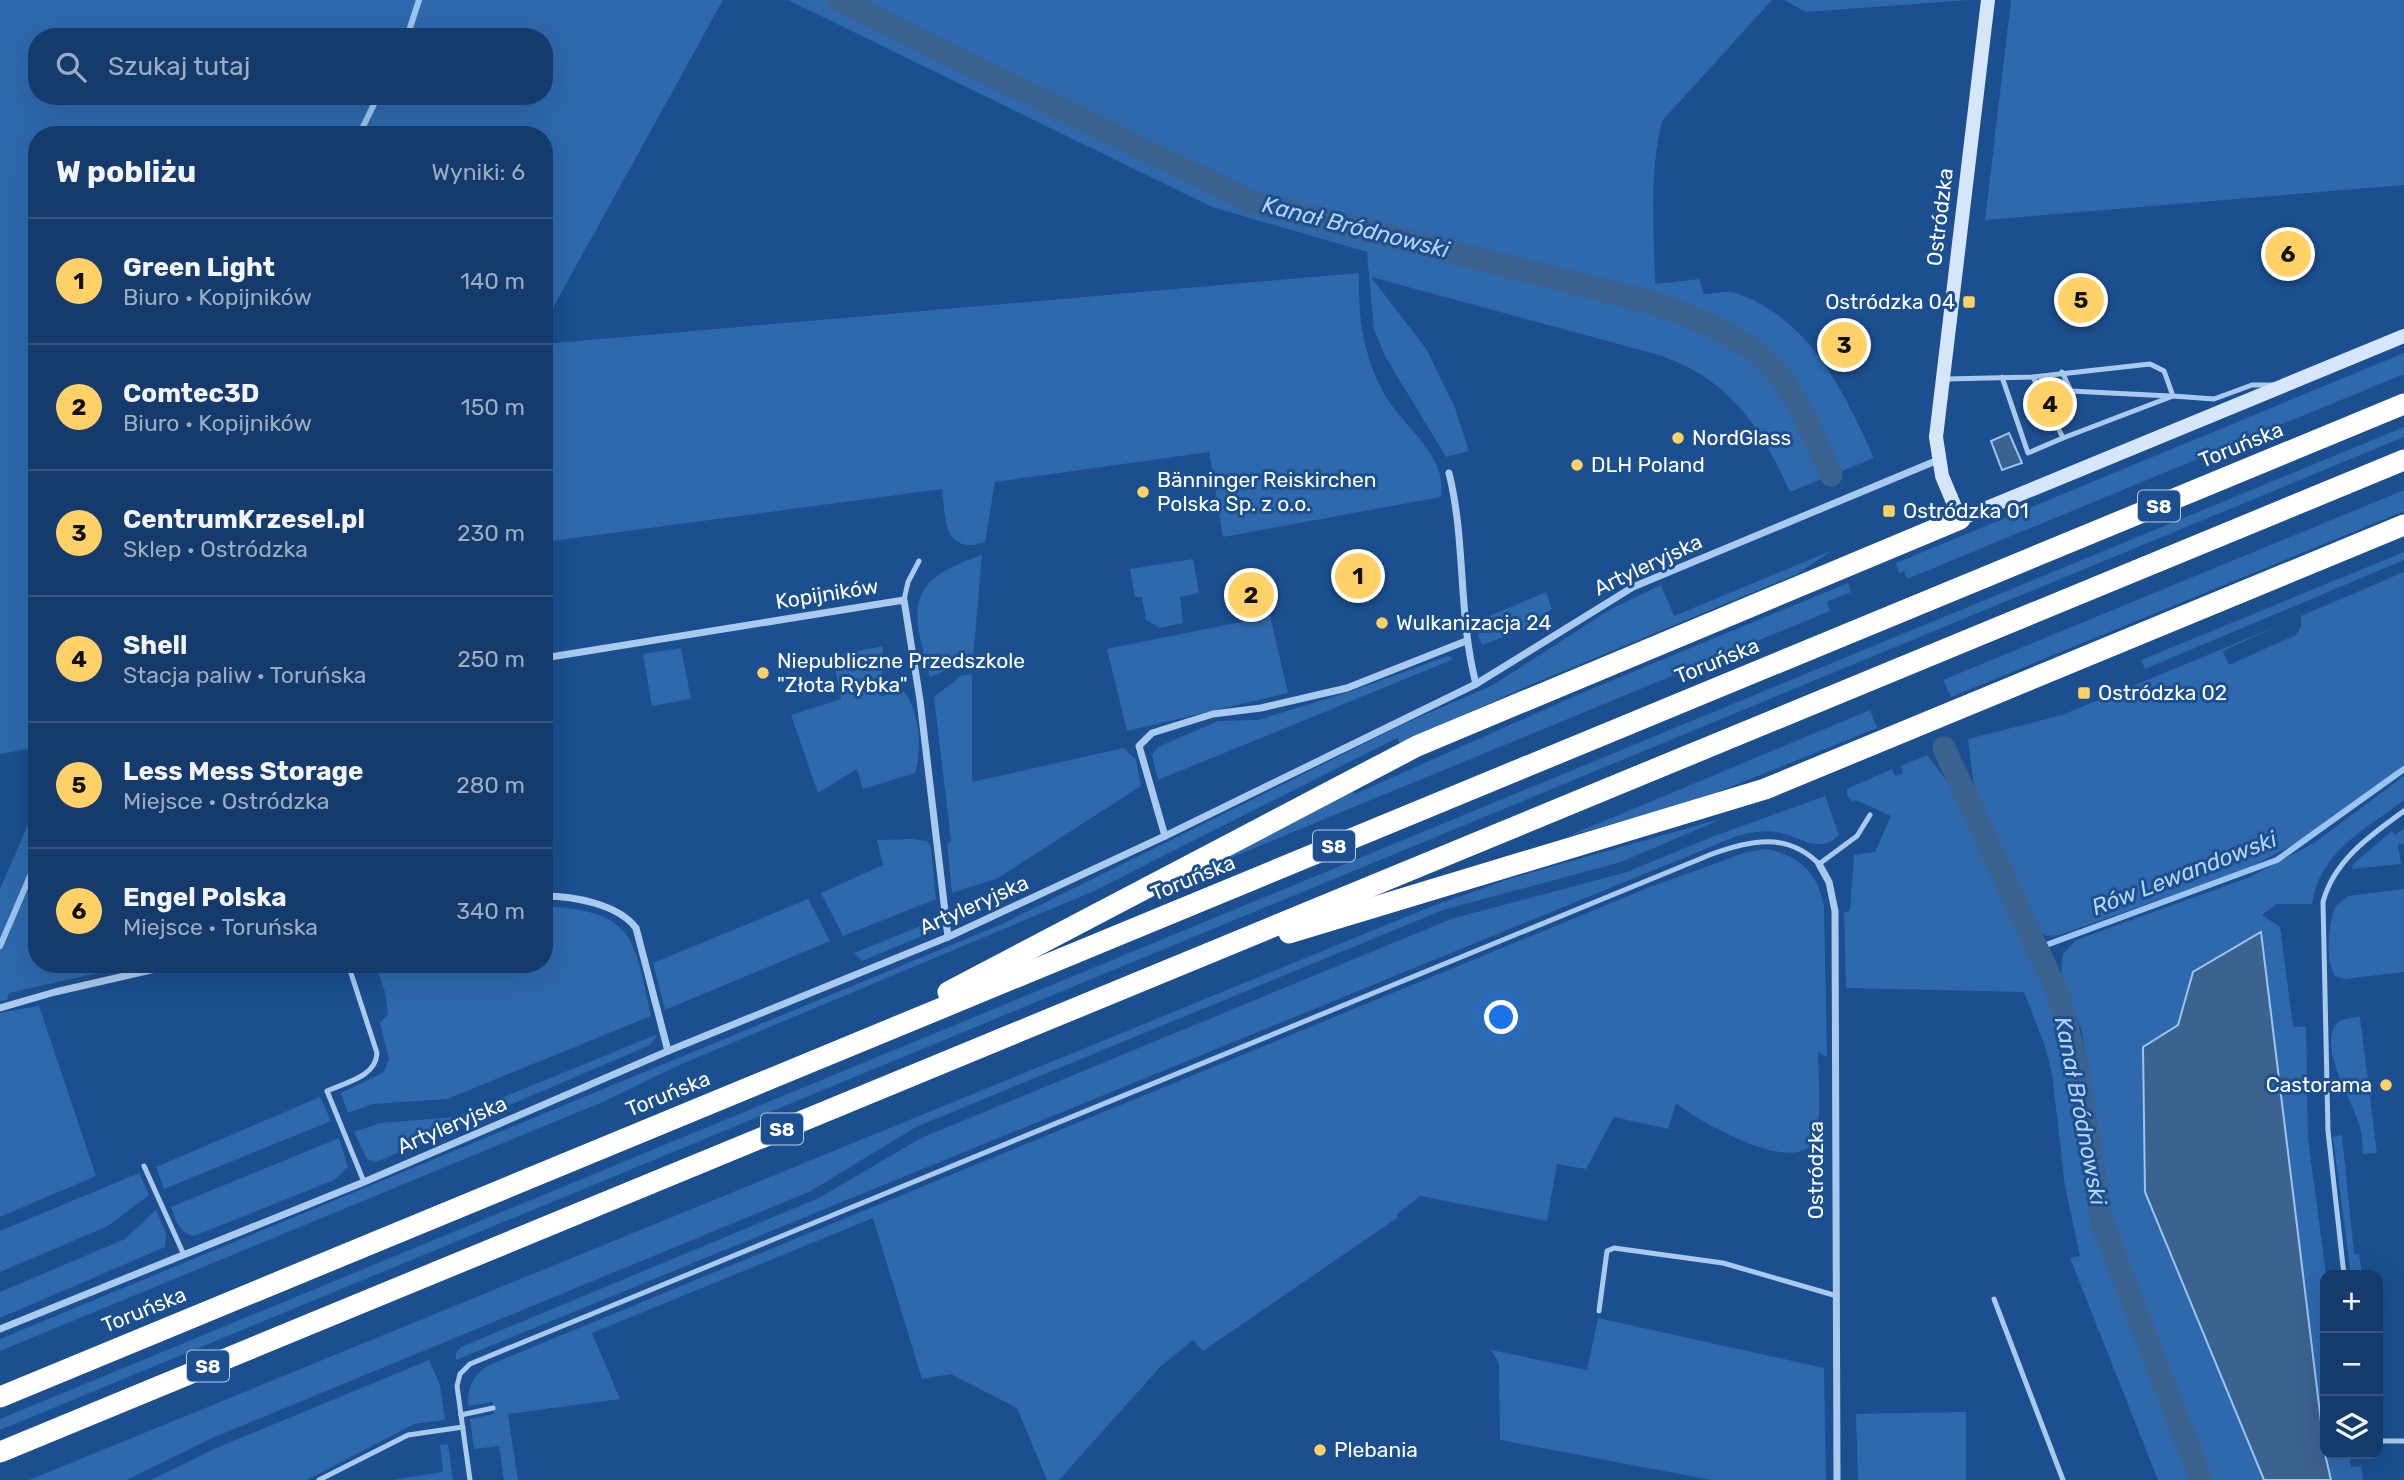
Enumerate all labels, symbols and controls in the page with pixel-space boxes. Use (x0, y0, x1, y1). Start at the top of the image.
search box (28, 28, 553, 105)
icon: search (52, 48, 90, 86)
text: Szukaj tutaj (108, 51, 250, 82)
text: W pobliżu (56, 154, 196, 190)
text: Wyniki: 6 (432, 158, 525, 186)
street label: Ostródzka (1921, 167, 1958, 267)
water label: Kanał Bródnowski (1260, 190, 1454, 264)
pin: 6 (2265, 228, 2311, 280)
text: Green Light (123, 252, 275, 283)
text: 1 (73, 267, 85, 295)
text: 140 m (460, 267, 525, 295)
pin: 5 (2058, 274, 2104, 326)
text: Biuro · Kopijników (123, 283, 312, 311)
place label: Ostródzka 04 (1825, 289, 1955, 314)
marker: Ostródzka 04 (1961, 294, 1977, 310)
pin: 3 (1821, 319, 1867, 371)
text: Comtec3D (123, 378, 260, 409)
pin: 4 (2027, 378, 2073, 430)
text: 2 (72, 393, 86, 421)
text: 150 m (461, 393, 525, 421)
text: Biuro · Kopijników (123, 409, 312, 437)
street label: Toruńska (2195, 416, 2287, 473)
place label: NordGlass (1692, 425, 1791, 450)
marker: NordGlass (1670, 430, 1686, 446)
place label: DLH Poland (1591, 452, 1705, 477)
marker: DLH Poland (1569, 457, 1585, 473)
place label: Bänninger Reiskirchen Polska Sp. z o.o. (1157, 467, 1377, 516)
marker: Bänninger Reiskirchen Polska Sp. z o.o. (1135, 484, 1151, 500)
road number: S8 (2138, 491, 2180, 522)
place label: Ostródzka 01 (1903, 498, 2029, 523)
marker: Ostródzka 01 (1881, 503, 1897, 519)
text: CentrumKrzesel.pl (123, 504, 365, 535)
text: 3 (71, 519, 87, 547)
text: 230 m (457, 519, 525, 547)
street label: Artyleryjska (1590, 529, 1706, 601)
text: Sklep · Ostródzka (123, 535, 308, 563)
pin: 1 (1335, 550, 1381, 602)
pin: 2 (1228, 569, 1274, 621)
street label: Kopijników (774, 573, 880, 614)
place label: Wulkanizacja 24 (1396, 610, 1552, 635)
marker: Wulkanizacja 24 (1374, 615, 1390, 631)
text: Shell (123, 630, 187, 661)
street label: Toruńska (1671, 632, 1763, 689)
text: 4 (71, 645, 87, 673)
text: 250 m (457, 645, 525, 673)
place label: Niepubliczne Przedszkole "Złota Rybka" (777, 648, 1025, 697)
text: Stacja paliw · Toruńska (123, 661, 367, 689)
marker: Niepubliczne Przedszkole "Złota Rybka" (755, 665, 771, 681)
place label: Ostródzka 02 (2098, 680, 2227, 705)
marker: Ostródzka 02 (2076, 685, 2092, 701)
text: Less Mess Storage (123, 756, 364, 787)
text: 5 (72, 771, 86, 799)
text: 280 m (456, 771, 525, 799)
text: Miejsce · Ostródzka (123, 787, 329, 815)
water label: Rów Lewandowski (2087, 824, 2282, 921)
road number: S8 (1313, 831, 1355, 862)
street label: Toruńska (1147, 849, 1239, 906)
street label: Artyleryjska (915, 869, 1032, 940)
text: Engel Polska (123, 882, 287, 913)
text: 6 (72, 897, 86, 925)
text: 340 m (456, 897, 525, 925)
text: Miejsce · Toruńska (123, 913, 318, 941)
your location (1484, 1000, 1518, 1034)
water label: Kanał Bródnowski (2049, 1014, 2113, 1209)
street label: Toruńska (622, 1065, 714, 1122)
place label: Castorama (2266, 1072, 2372, 1097)
marker: Castorama (2378, 1077, 2394, 1093)
street label: Artyleryjska (393, 1090, 510, 1159)
road number: S8 (761, 1114, 803, 1144)
street label: Ostródzka (1803, 1121, 1828, 1219)
map controls (2320, 1270, 2383, 1459)
button: + (2320, 1270, 2383, 1333)
street label: Toruńska (98, 1281, 190, 1338)
button: − (2320, 1333, 2383, 1396)
road number: S8 (187, 1350, 229, 1382)
button: layers (2320, 1396, 2383, 1459)
place label: Plebania (1334, 1437, 1418, 1462)
marker: Plebania (1312, 1442, 1328, 1458)

